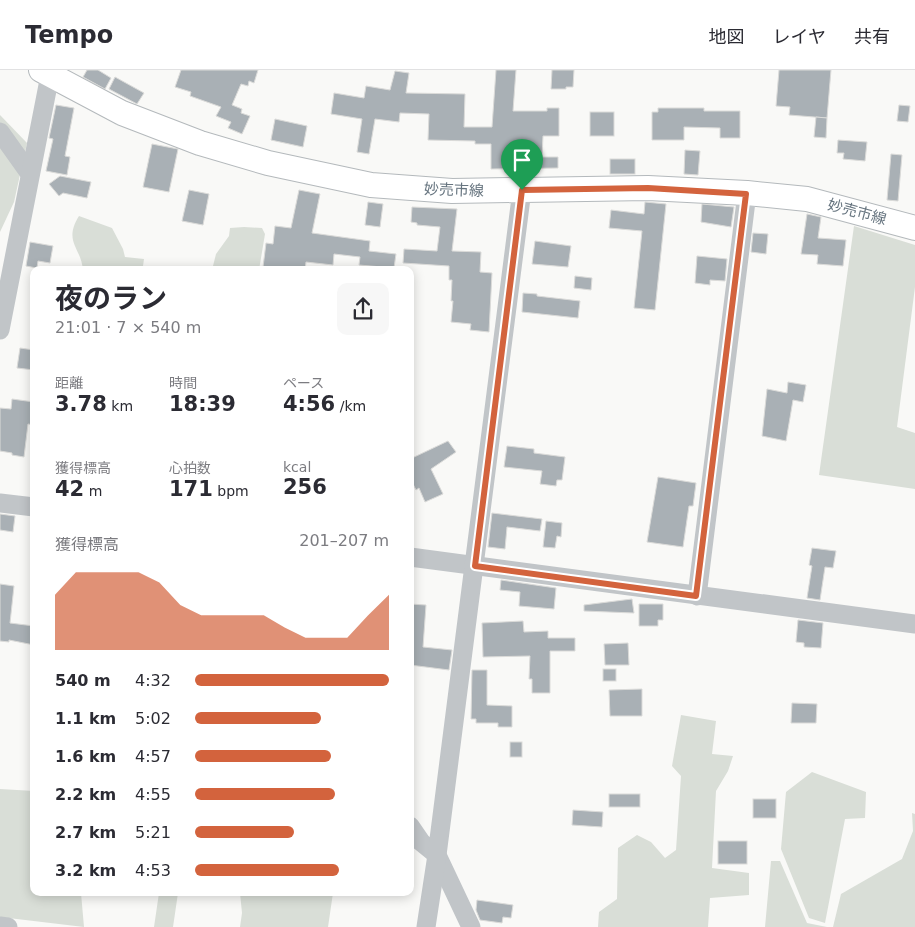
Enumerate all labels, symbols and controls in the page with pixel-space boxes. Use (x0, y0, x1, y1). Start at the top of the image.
text: Tempo (25, 21, 113, 49)
text: 地図 (709, 26, 745, 47)
text: レイヤ (773, 26, 826, 47)
text: 共有 (854, 26, 890, 47)
pin (501, 139, 543, 190)
icon: arrive (508, 146, 536, 174)
street label: 妙売市線 (424, 180, 484, 200)
street label: 妙売市線 (826, 196, 888, 228)
text: 夜のラン (55, 282, 167, 315)
button: share (337, 283, 389, 335)
text: 21:01 · 7 × 540 m (55, 318, 201, 337)
text: 距離 (55, 375, 83, 391)
text: 時間 (169, 375, 197, 391)
text: ペース (283, 375, 324, 391)
text: 3.78 (55, 392, 107, 416)
text: 18:39 (169, 392, 236, 416)
text: 4:56 (283, 392, 335, 416)
text: km (107, 398, 133, 414)
text: /km (335, 398, 366, 414)
text: kcal (283, 459, 311, 475)
text: 獲得標高 (55, 460, 111, 476)
text: 心拍数 (169, 460, 211, 476)
text: 256 (283, 475, 327, 499)
text: 42 (55, 477, 84, 501)
text: 171 (169, 477, 213, 501)
text: m (84, 483, 102, 499)
text: bpm (213, 483, 249, 499)
text: 201–207 m (299, 531, 389, 550)
text: 獲得標高 (55, 535, 119, 554)
text: 540 m (55, 671, 111, 690)
text: 4:32 (135, 671, 171, 690)
text: 1.1 km (55, 709, 116, 728)
text: 5:02 (135, 709, 171, 728)
text: 1.6 km (55, 747, 116, 766)
text: 4:57 (135, 747, 171, 766)
text: 2.2 km (55, 785, 116, 804)
text: 4:55 (135, 785, 171, 804)
text: 2.7 km (55, 823, 116, 842)
text: 5:21 (135, 823, 171, 842)
text: 3.2 km (55, 861, 116, 880)
text: 4:53 (135, 861, 171, 880)

